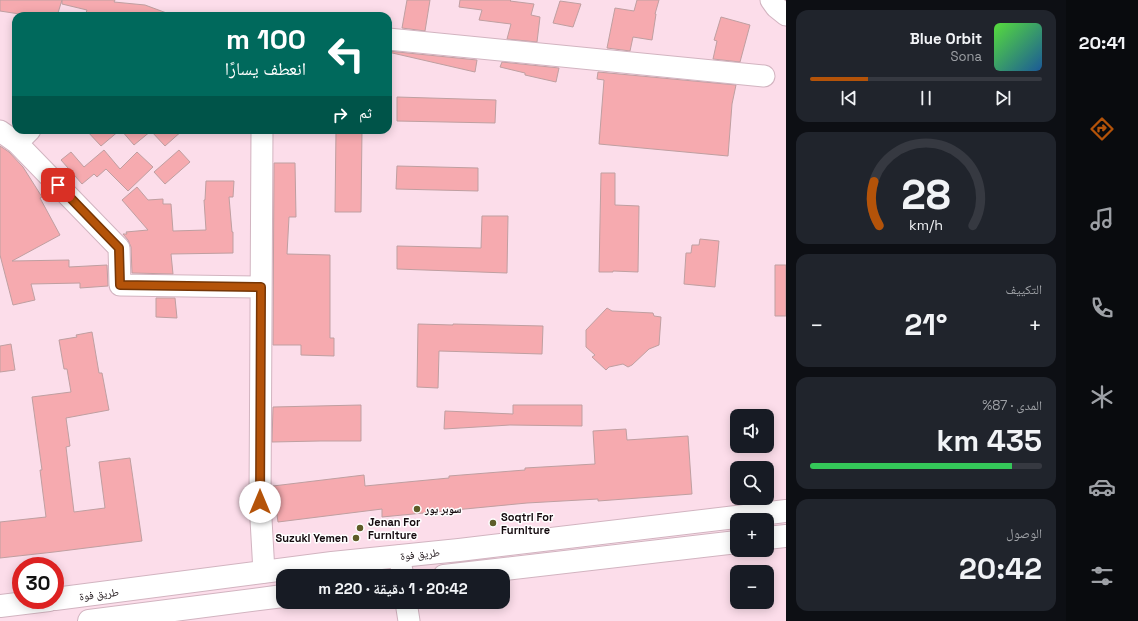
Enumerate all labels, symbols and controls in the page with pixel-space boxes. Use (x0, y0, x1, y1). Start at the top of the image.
text: 100 m (226, 21, 306, 57)
icon: left (320, 28, 372, 80)
text: Blue Orbit (910, 29, 982, 48)
text: 20:41 (1079, 31, 1125, 54)
text: Sona (951, 48, 982, 65)
text: انعطف يسارًا (225, 57, 306, 80)
icon: previous (838, 87, 860, 109)
icon: pause (915, 87, 937, 109)
icon: next (992, 87, 1014, 109)
text: ثم (359, 103, 372, 122)
icon: right (329, 104, 351, 126)
icon: directions (1088, 115, 1116, 143)
pin (41, 168, 75, 202)
text: 28 (901, 168, 951, 221)
icon: arrive (47, 174, 69, 196)
icon: music (1088, 205, 1116, 233)
text: km/h (909, 216, 943, 234)
text: التكييف (1006, 281, 1042, 298)
icon: phone (1088, 294, 1116, 322)
text: 21° (904, 305, 948, 344)
text: − (810, 311, 824, 339)
text: + (1028, 311, 1042, 339)
icon: climate (1088, 383, 1116, 411)
text: المدى · 87% (982, 397, 1042, 414)
map controls (730, 409, 774, 609)
button: sound (730, 409, 774, 453)
text: 435 km (937, 421, 1042, 460)
button: search (730, 461, 774, 505)
icon: car (1088, 473, 1116, 501)
position arrow (239, 481, 281, 523)
place label: سوبر يور (424, 502, 462, 516)
marker: سوبر يور (412, 504, 422, 514)
place label: Soqtri For Furniture (501, 510, 554, 537)
button: + (730, 513, 774, 557)
place label: Jenan For Furniture (368, 515, 421, 542)
marker: Soqtri For Furniture (488, 518, 498, 528)
marker: Jenan For Furniture (355, 523, 365, 533)
text: الوصول (1006, 525, 1042, 542)
place label: Suzuki Yemen (276, 531, 348, 545)
marker: Suzuki Yemen (351, 533, 361, 543)
street label: طريق فوة (400, 545, 440, 563)
text: 20:42 (959, 549, 1042, 588)
speed limit sign: 30 (12, 557, 64, 609)
icon: filters (1088, 562, 1116, 590)
button: − (730, 565, 774, 609)
text: 20:42 · 1 دقيقة · 220 m (318, 579, 468, 598)
street label: طريق فوة (78, 585, 120, 603)

